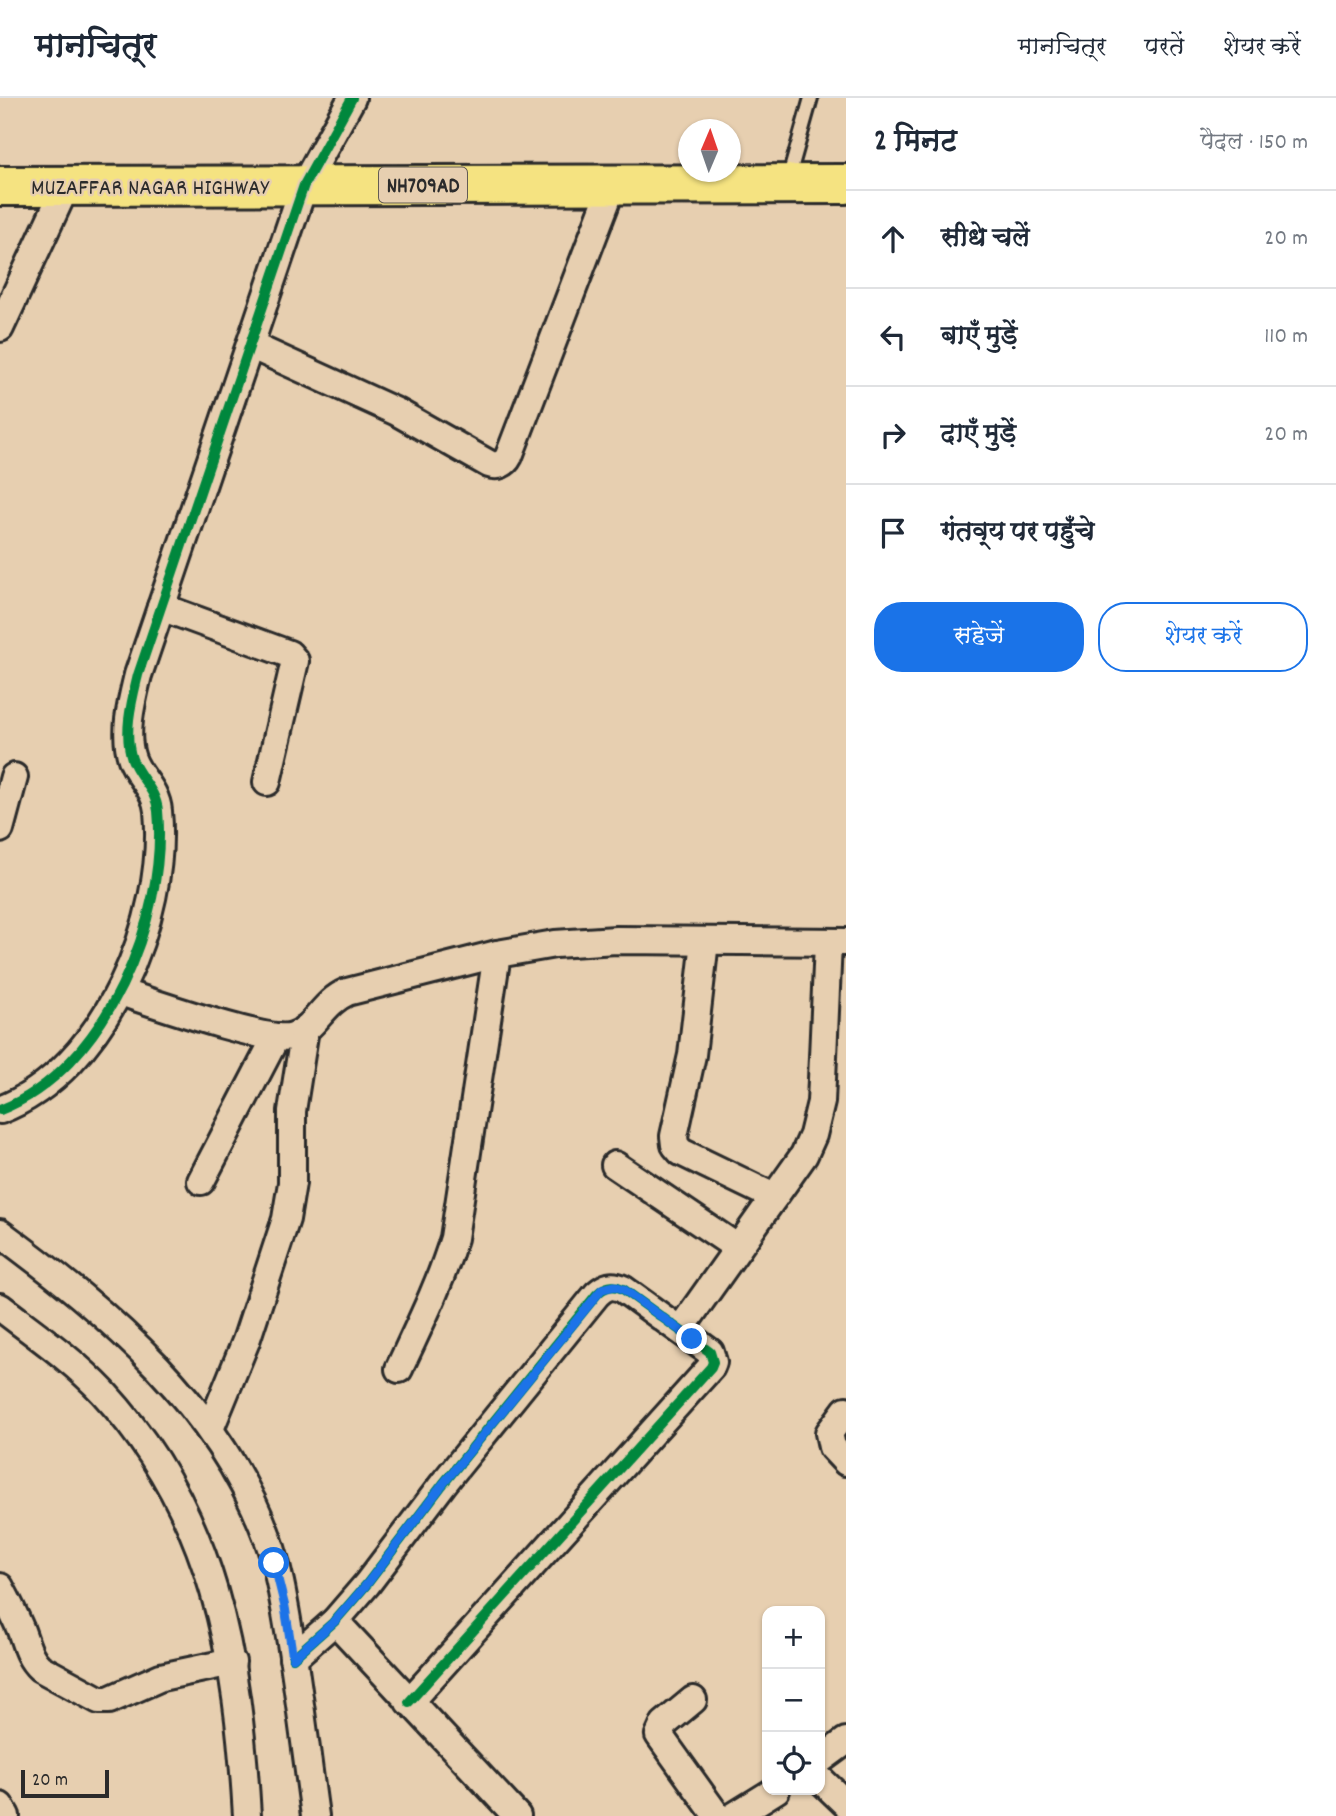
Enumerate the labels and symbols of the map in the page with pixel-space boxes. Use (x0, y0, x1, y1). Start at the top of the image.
north arrow (678, 119, 741, 182)
road number: NH709AD (379, 168, 467, 202)
street label: MUZAFFAR NAGAR HIGHWAY (31, 173, 270, 206)
route end (676, 1323, 707, 1354)
route start (258, 1547, 289, 1578)
scale bar (21, 1767, 108, 1799)

